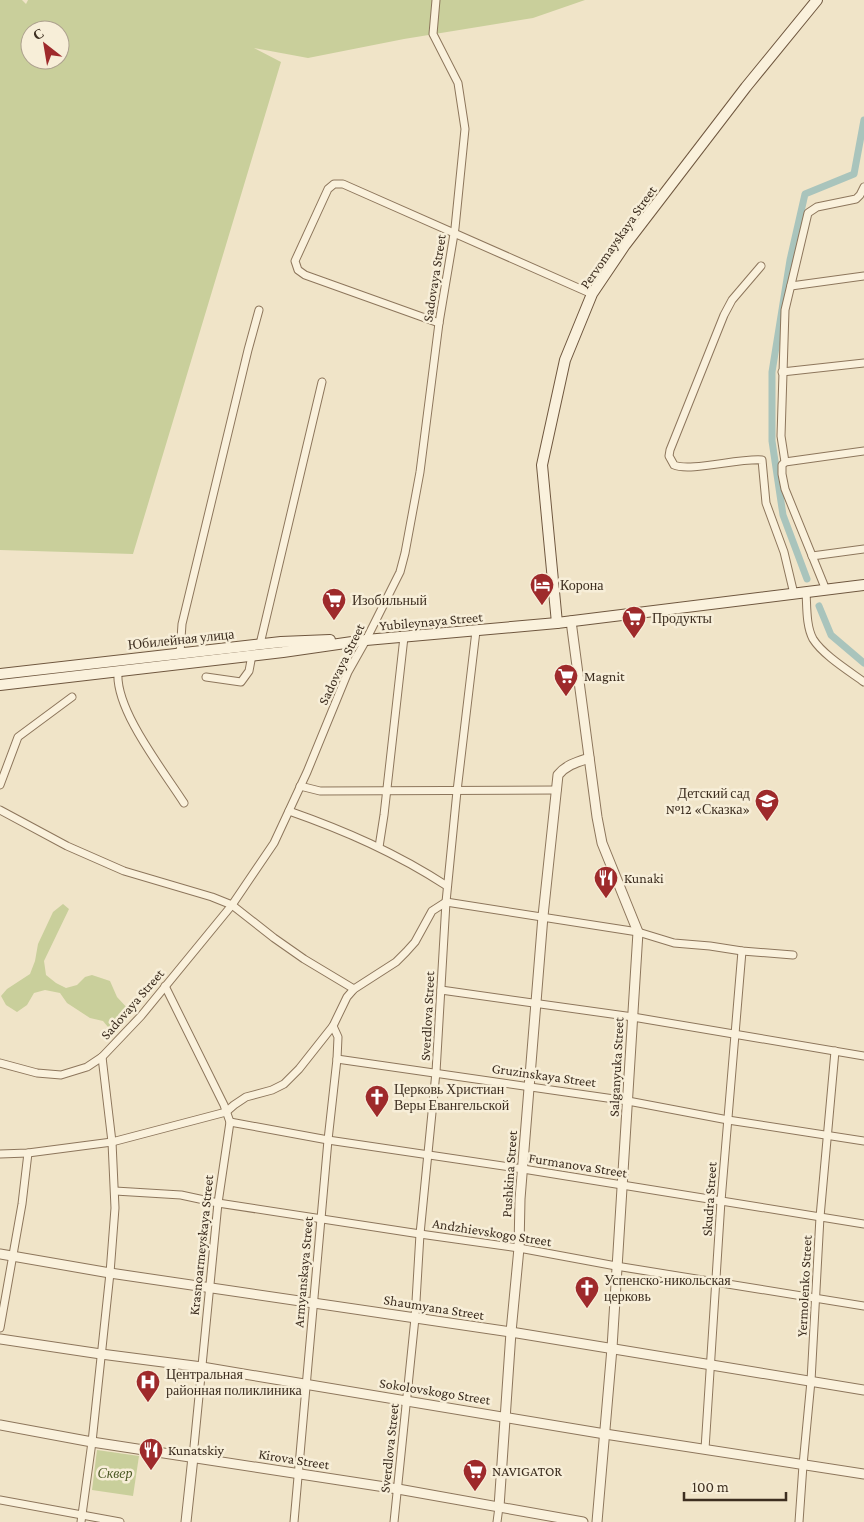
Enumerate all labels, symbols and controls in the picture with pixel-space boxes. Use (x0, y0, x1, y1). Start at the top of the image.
north arrow (20, 20, 70, 70)
text: С (30, 24, 47, 43)
street label: Pervomayskaya Street (576, 182, 660, 292)
street label: Sadovaya Street (419, 233, 449, 323)
hotel icon: Корона (529, 572, 555, 606)
place label: Корона (560, 577, 604, 593)
supermarket icon: Изобильный (321, 587, 347, 621)
place label: Изобильный (352, 592, 427, 608)
supermarket icon: Продукты (621, 605, 647, 639)
street label: Yubileynaya Street (379, 608, 484, 633)
place label: Продукты (652, 610, 713, 626)
street label: Sadovaya Street (314, 620, 368, 707)
street label: Юбилейная улица (127, 625, 236, 653)
supermarket icon: Magnit (553, 663, 579, 697)
place label: Magnit (584, 668, 625, 684)
place label: Детский сад №12 «Сказка» (666, 785, 750, 817)
school or university icon: Детский сад №12 «Сказка» (754, 788, 780, 822)
restaurant icon: Kunaki (593, 865, 619, 899)
place label: Kunaki (624, 870, 664, 886)
street label: Sadovaya Street (97, 965, 167, 1043)
street label: Sverdlova Street (417, 970, 437, 1061)
street label: Salganyuka Street (605, 1016, 627, 1117)
street label: Gruzinskaya Street (491, 1060, 598, 1090)
place label: Церковь Христиан Веры Евангельской (394, 1081, 510, 1113)
church icon: Церковь Христиан Веры Евангельской (364, 1084, 390, 1118)
street label: Pushkina Street (498, 1130, 520, 1218)
street label: Furmanova Street (528, 1149, 629, 1181)
street label: Skudra Street (698, 1161, 720, 1237)
street label: Krasnoarmeyskaya Street (186, 1174, 216, 1316)
street label: Andzhievskogo Street (431, 1215, 553, 1249)
street label: Armyanskaya Street (290, 1216, 316, 1328)
street label: Yermolenko Street (793, 1234, 815, 1337)
place label: Успенско-никольская церковь (604, 1272, 731, 1304)
church icon: Успенско-никольская церковь (574, 1275, 600, 1309)
street label: Shaumyana Street (383, 1291, 486, 1323)
place label: Центральная районная поликлиника (166, 1366, 303, 1398)
hospital icon: Центральная районная поликлиника (135, 1369, 161, 1403)
street label: Sokolovskogo Street (378, 1374, 492, 1408)
street label: Sverdlova Street (376, 1402, 402, 1493)
restaurant icon: Kunatskiy (138, 1437, 164, 1471)
place label: Kunatskiy (168, 1442, 225, 1458)
street label: Kirova Street (257, 1446, 331, 1473)
supermarket icon: NAVIGATOR (462, 1458, 488, 1492)
place label: NAVIGATOR (492, 1463, 562, 1479)
park label: Сквер (97, 1465, 133, 1481)
scale bar (684, 1470, 786, 1502)
text: 100 m (692, 1479, 729, 1495)

